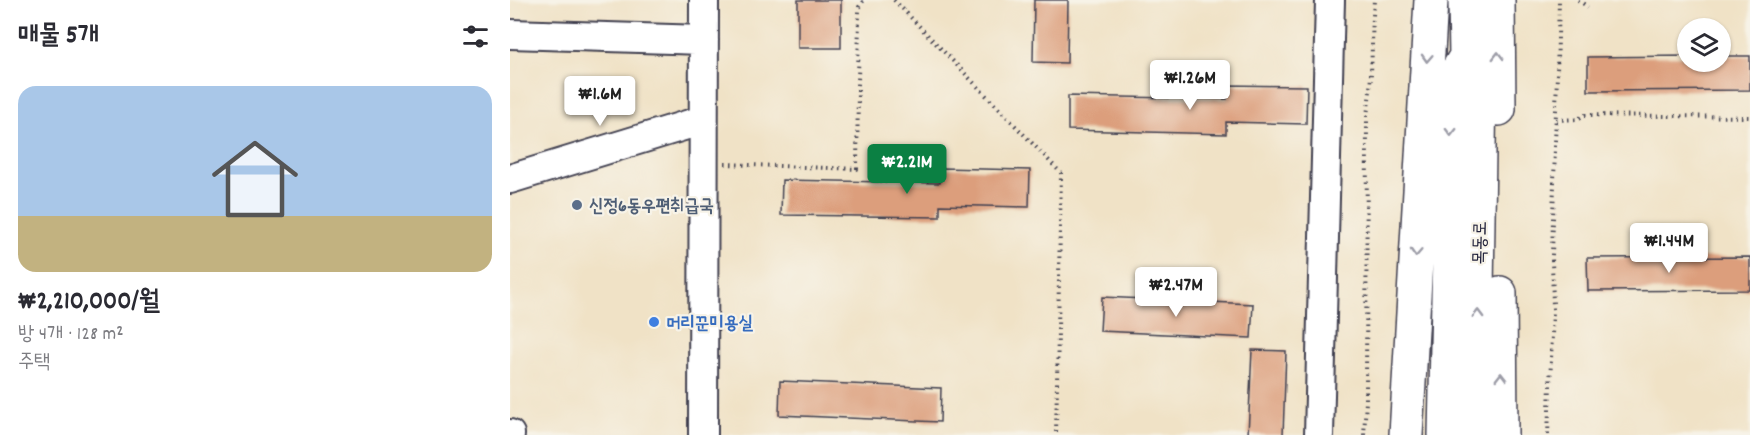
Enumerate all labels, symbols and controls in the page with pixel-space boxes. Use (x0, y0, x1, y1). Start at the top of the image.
text: 매물 5개 (18, 18, 99, 55)
map controls (1677, 18, 1731, 72)
button: layers (1677, 18, 1731, 72)
icon: filters (459, 20, 492, 53)
one-way arrow (1492, 51, 1505, 60)
one-way arrow (1421, 54, 1434, 63)
pin: ₩1.26M (1141, 60, 1239, 111)
text: ₩1.26M (1164, 65, 1216, 93)
pin: ₩1.6M (558, 76, 642, 127)
text: ₩1.6M (578, 81, 622, 109)
icon: home (201, 125, 309, 233)
one-way arrow (1445, 127, 1457, 136)
pin: ₩2.21M (858, 144, 956, 195)
text: ₩2.21M (881, 149, 933, 177)
place label: 신정6동우편취급국 (589, 195, 714, 220)
marker: 신정6동우편취급국 (570, 198, 584, 212)
street label: 목동로 (1469, 221, 1494, 265)
pin: ₩1.44M (1620, 223, 1718, 274)
text: ₩1.44M (1644, 228, 1694, 256)
one-way arrow (1410, 249, 1423, 258)
pin: ₩2.47M (1127, 267, 1225, 318)
text: ₩2.47M (1149, 272, 1203, 300)
text: ₩2,210,000/월 (18, 284, 160, 321)
one-way arrow (1472, 309, 1484, 318)
place label: 머리꾼미용실 (666, 312, 753, 337)
marker: 머리꾼미용실 (647, 315, 661, 329)
text: 방 4개 · 128 m² (18, 321, 124, 349)
text: 주택 (18, 349, 50, 377)
one-way arrow (1495, 372, 1507, 381)

